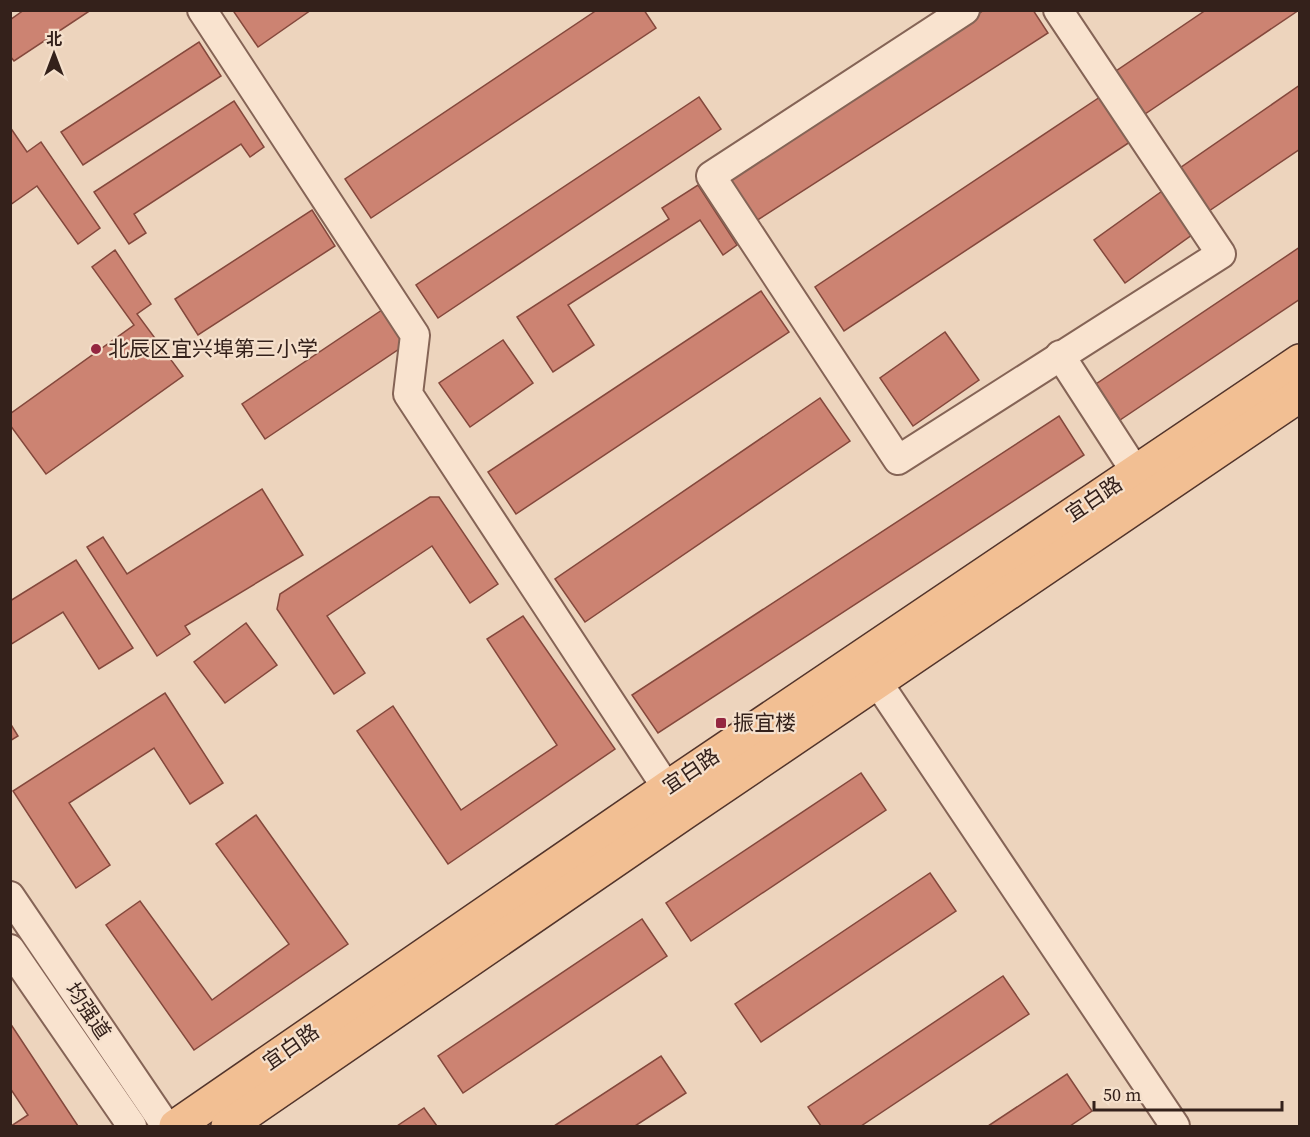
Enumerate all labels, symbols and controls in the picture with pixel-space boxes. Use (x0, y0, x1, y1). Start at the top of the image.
north arrow (24, 24, 84, 84)
text: 北 (46, 28, 62, 50)
place label: 北辰区宜兴埠第三小学 (108, 334, 318, 363)
marker: 北辰区宜兴埠第三小学 (89, 342, 103, 356)
street label: 宜白路 (1059, 469, 1128, 528)
place label: 振宜楼 (733, 708, 796, 737)
marker: 振宜楼 (714, 716, 728, 730)
street label: 宜白路 (656, 741, 725, 800)
street label: 均强道 (59, 976, 118, 1045)
street label: 宜白路 (257, 1017, 325, 1077)
scale bar (1094, 1074, 1282, 1112)
text: 50 m (1103, 1082, 1141, 1107)

